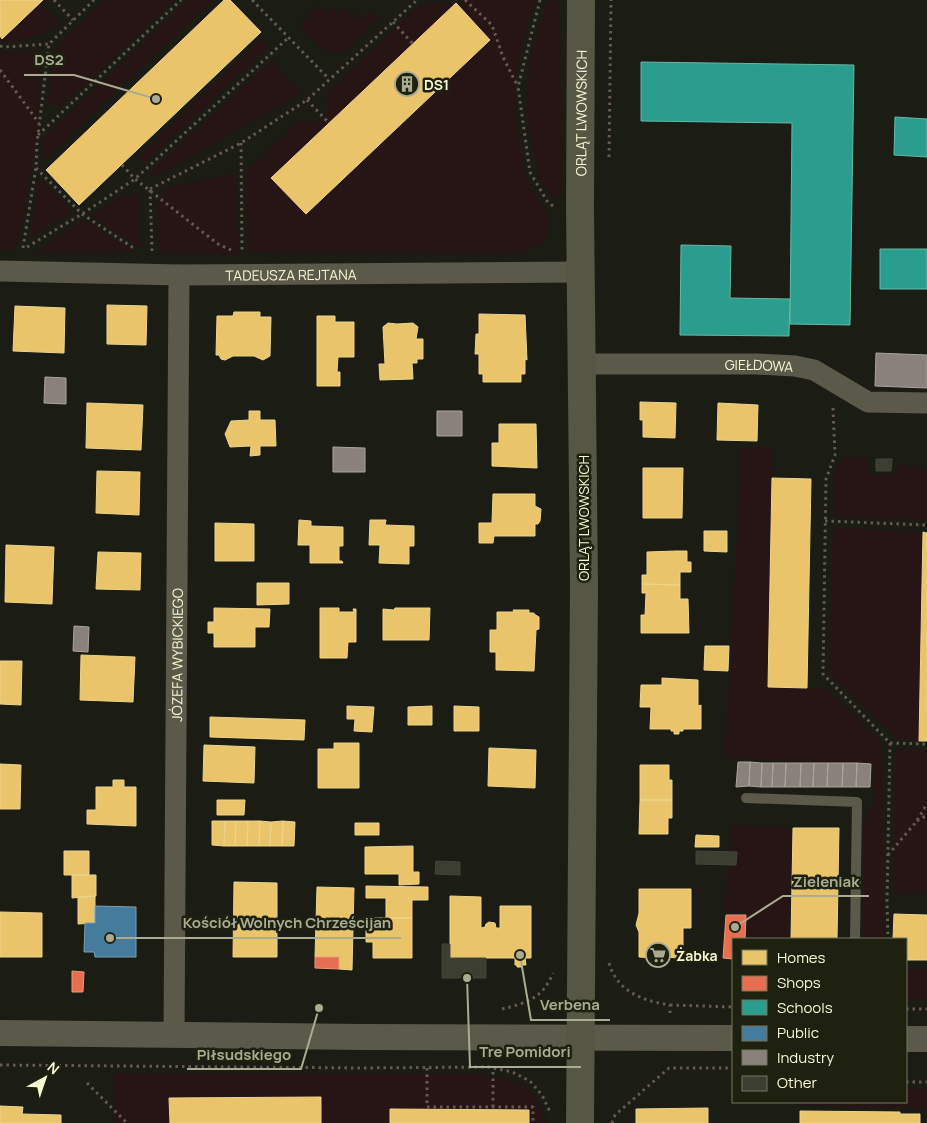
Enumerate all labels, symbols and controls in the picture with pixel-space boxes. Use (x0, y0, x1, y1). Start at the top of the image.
callout: DS2 (24, 45, 74, 75)
text: DS2 (34, 49, 64, 70)
street label: ORLĄT LWOWSKICH (571, 50, 590, 176)
building icon: DS1 (394, 71, 420, 97)
place label: DS1 (424, 75, 449, 94)
street label: TADEUSZA REJTANA (225, 264, 357, 284)
street label: GIEŁDOWA (725, 354, 794, 375)
street label: ORLĄT LWOWSKICH (574, 455, 593, 581)
street label: JÓZEFA WYBICKIEGO (167, 588, 186, 722)
callout: Zieleniak (783, 866, 869, 896)
text: Zieleniak (793, 871, 860, 892)
callout: Kościół Wolnych Chrześcijan (173, 908, 401, 938)
text: Kościół Wolnych Chrześcijan (183, 912, 391, 933)
legend (732, 938, 907, 1103)
supermarket icon: Żabka (645, 942, 671, 968)
place label: Żabka (676, 946, 718, 965)
text: Homes (777, 947, 826, 968)
text: Shops (777, 972, 821, 993)
callout: Verbena (531, 990, 610, 1020)
text: Verbena (540, 994, 600, 1015)
text: Schools (777, 997, 833, 1018)
text: Public (777, 1022, 819, 1043)
callout: Tre Pomidori (470, 1037, 581, 1067)
callout: Piłsudskiego (187, 1039, 301, 1069)
text: Tre Pomidori (479, 1041, 571, 1062)
text: Piłsudskiego (197, 1044, 291, 1065)
text: Industry (777, 1047, 834, 1068)
north arrow (20, 1053, 70, 1103)
text: N (44, 1057, 64, 1078)
text: Other (777, 1072, 818, 1093)

